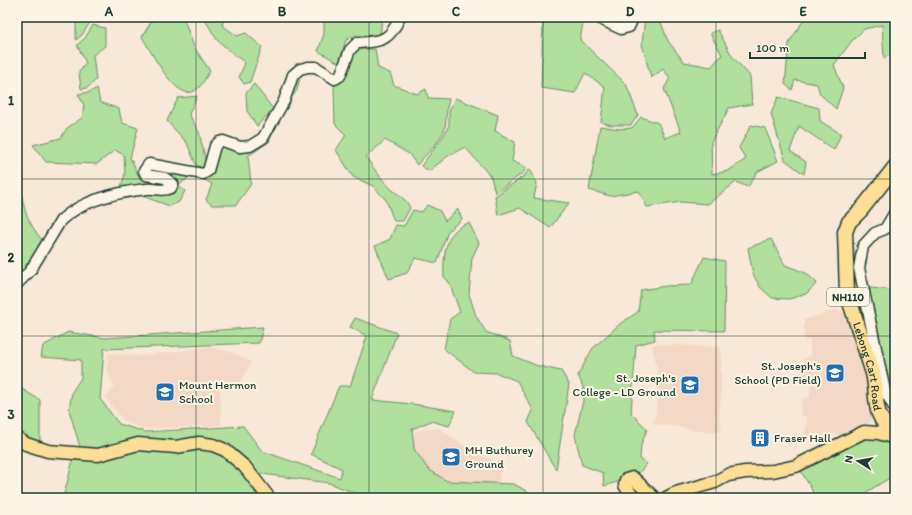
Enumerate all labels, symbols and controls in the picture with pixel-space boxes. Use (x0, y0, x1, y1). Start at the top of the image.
text: A (104, 4, 114, 19)
text: B (278, 4, 287, 19)
text: C (452, 4, 461, 19)
text: D (626, 4, 635, 19)
text: E (799, 4, 807, 19)
scale bar (750, 34, 865, 60)
text: 100 m (756, 41, 789, 55)
text: 1 (8, 93, 14, 108)
text: 2 (8, 250, 15, 265)
road number: NH110 (827, 288, 869, 306)
street label: Lebong Cart Road (850, 320, 885, 412)
place label: St. Joseph's School (PD Field) (735, 359, 821, 387)
school or university icon: St. Joseph's School (PD Field) (824, 362, 846, 384)
place label: St. Joseph's College - LD Ground (572, 371, 676, 399)
school or university icon: St. Joseph's College - LD Ground (679, 374, 701, 396)
place label: Mount Hermon School (179, 378, 257, 406)
school or university icon: Mount Hermon School (154, 381, 176, 403)
text: 3 (7, 407, 15, 422)
building icon: Fraser Hall (749, 427, 771, 449)
place label: Fraser Hall (774, 431, 831, 445)
north arrow (838, 441, 878, 481)
place label: MH Buthurey Ground (465, 443, 534, 471)
school or university icon: MH Buthurey Ground (440, 446, 462, 468)
text: N (842, 454, 856, 464)

